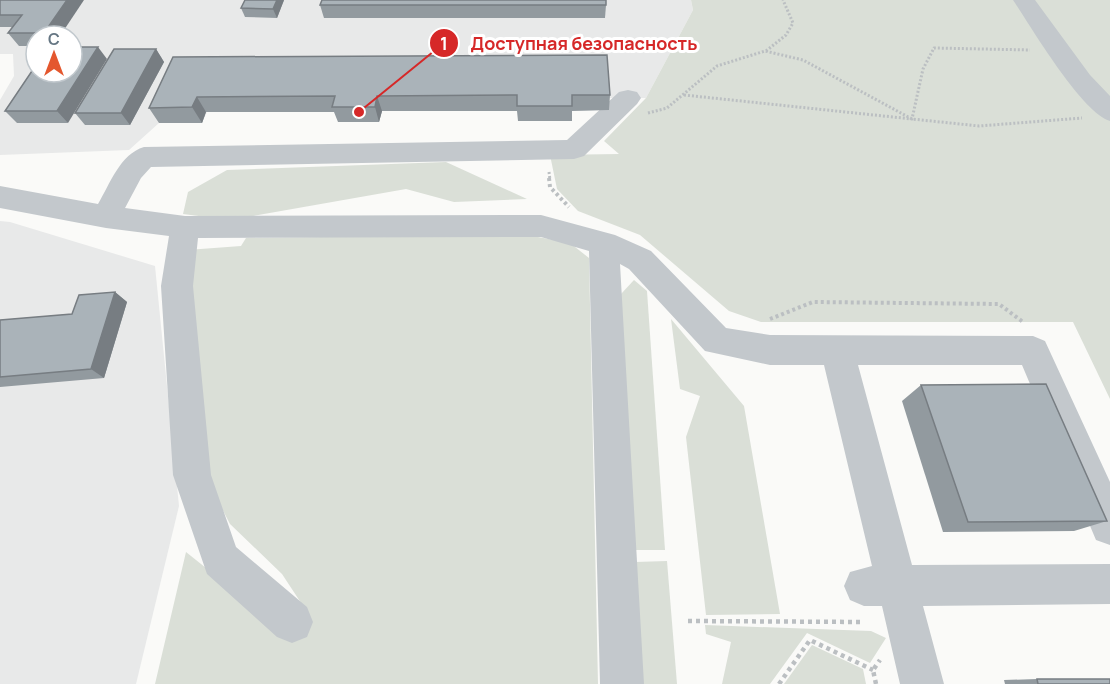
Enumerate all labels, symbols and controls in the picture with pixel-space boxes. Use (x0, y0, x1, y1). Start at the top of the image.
north arrow (24, 24, 84, 84)
callout: Доступная безопасность (429, 25, 709, 61)
text: С (48, 28, 60, 50)
text: 1 (440, 31, 448, 55)
text: Доступная безопасность (471, 31, 697, 55)

